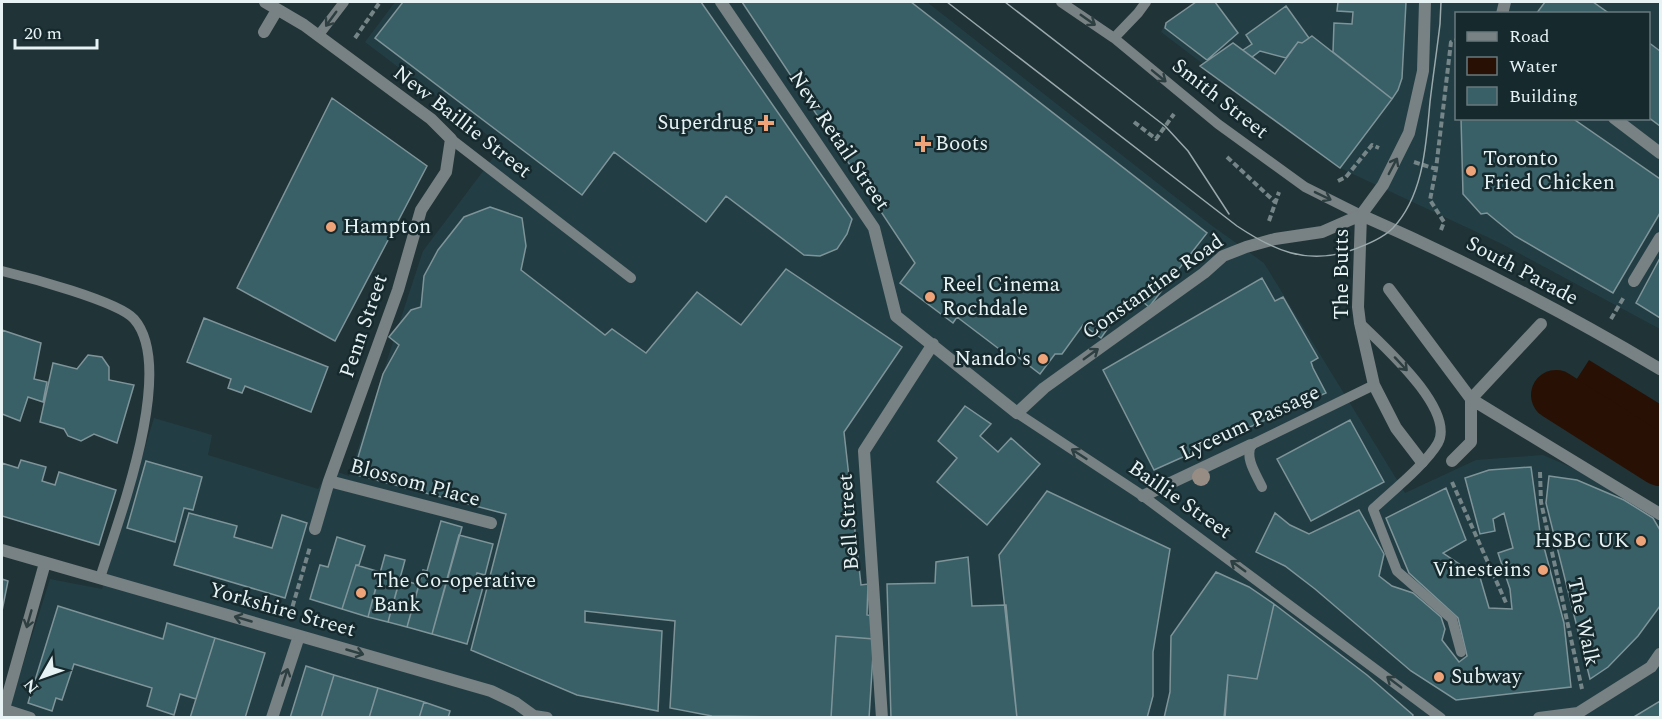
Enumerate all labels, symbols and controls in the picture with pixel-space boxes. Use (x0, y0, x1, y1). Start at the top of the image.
one-way arrow (325, 10, 337, 26)
scale bar (15, 12, 98, 50)
legend (1455, 12, 1650, 120)
one-way arrow (1079, 14, 1095, 26)
text: 20 m (24, 20, 62, 47)
text: Road (1509, 23, 1550, 50)
street label: Smith Street (1165, 51, 1275, 147)
text: Water (1509, 53, 1557, 80)
street label: New Baillie Street (386, 58, 538, 186)
street label: New Retail Street (780, 65, 898, 217)
one-way arrow (1151, 69, 1167, 82)
text: Building (1509, 83, 1578, 110)
place label: Superdrug (657, 107, 754, 139)
marker: Superdrug (759, 116, 773, 130)
place label: Boots (935, 128, 988, 160)
marker: Boots (916, 137, 930, 151)
place label: Toronto Fried Chicken (1483, 143, 1615, 199)
one-way arrow (1388, 157, 1399, 175)
marker: Toronto Fried Chicken (1464, 164, 1478, 178)
one-way arrow (1314, 191, 1332, 203)
place label: Hampton (343, 211, 431, 243)
marker: Hampton (324, 220, 338, 234)
street label: Constantine Road (1076, 226, 1230, 348)
street label: The Butts (1326, 228, 1358, 320)
street label: South Parade (1460, 228, 1584, 314)
place label: Reel Cinema Rochdale (942, 269, 1061, 325)
street label: Penn Street (331, 270, 397, 382)
marker: Reel Cinema Rochdale (923, 290, 937, 304)
place label: Nando's (955, 343, 1031, 375)
one-way arrow (1083, 347, 1099, 360)
marker: Nando's (1036, 352, 1050, 366)
one-way arrow (1394, 357, 1409, 372)
street label: Lyceum Passage (1175, 377, 1325, 469)
one-way arrow (1071, 447, 1088, 459)
street label: Blossom Place (346, 450, 484, 516)
street label: Baillie Street (1122, 452, 1238, 548)
street label: Bell Street (830, 473, 868, 571)
place label: HSBC UK (1534, 525, 1629, 557)
marker: HSBC UK (1634, 534, 1648, 548)
place label: Vinesteins (1432, 554, 1531, 586)
one-way arrow (1231, 560, 1247, 572)
marker: Vinesteins (1536, 563, 1550, 577)
place label: The Co-operative Bank (373, 565, 536, 621)
street label: Yorkshire Street (205, 574, 359, 646)
street label: The Walk (1558, 575, 1608, 670)
marker: The Co-operative Bank (354, 586, 368, 600)
one-way arrow (23, 609, 34, 628)
one-way arrow (233, 613, 252, 624)
north arrow (12, 647, 72, 707)
one-way arrow (345, 647, 364, 658)
place label: Subway (1451, 661, 1523, 693)
one-way arrow (281, 668, 292, 687)
marker: Subway (1432, 670, 1446, 684)
text: N (18, 673, 45, 699)
one-way arrow (1387, 676, 1403, 689)

